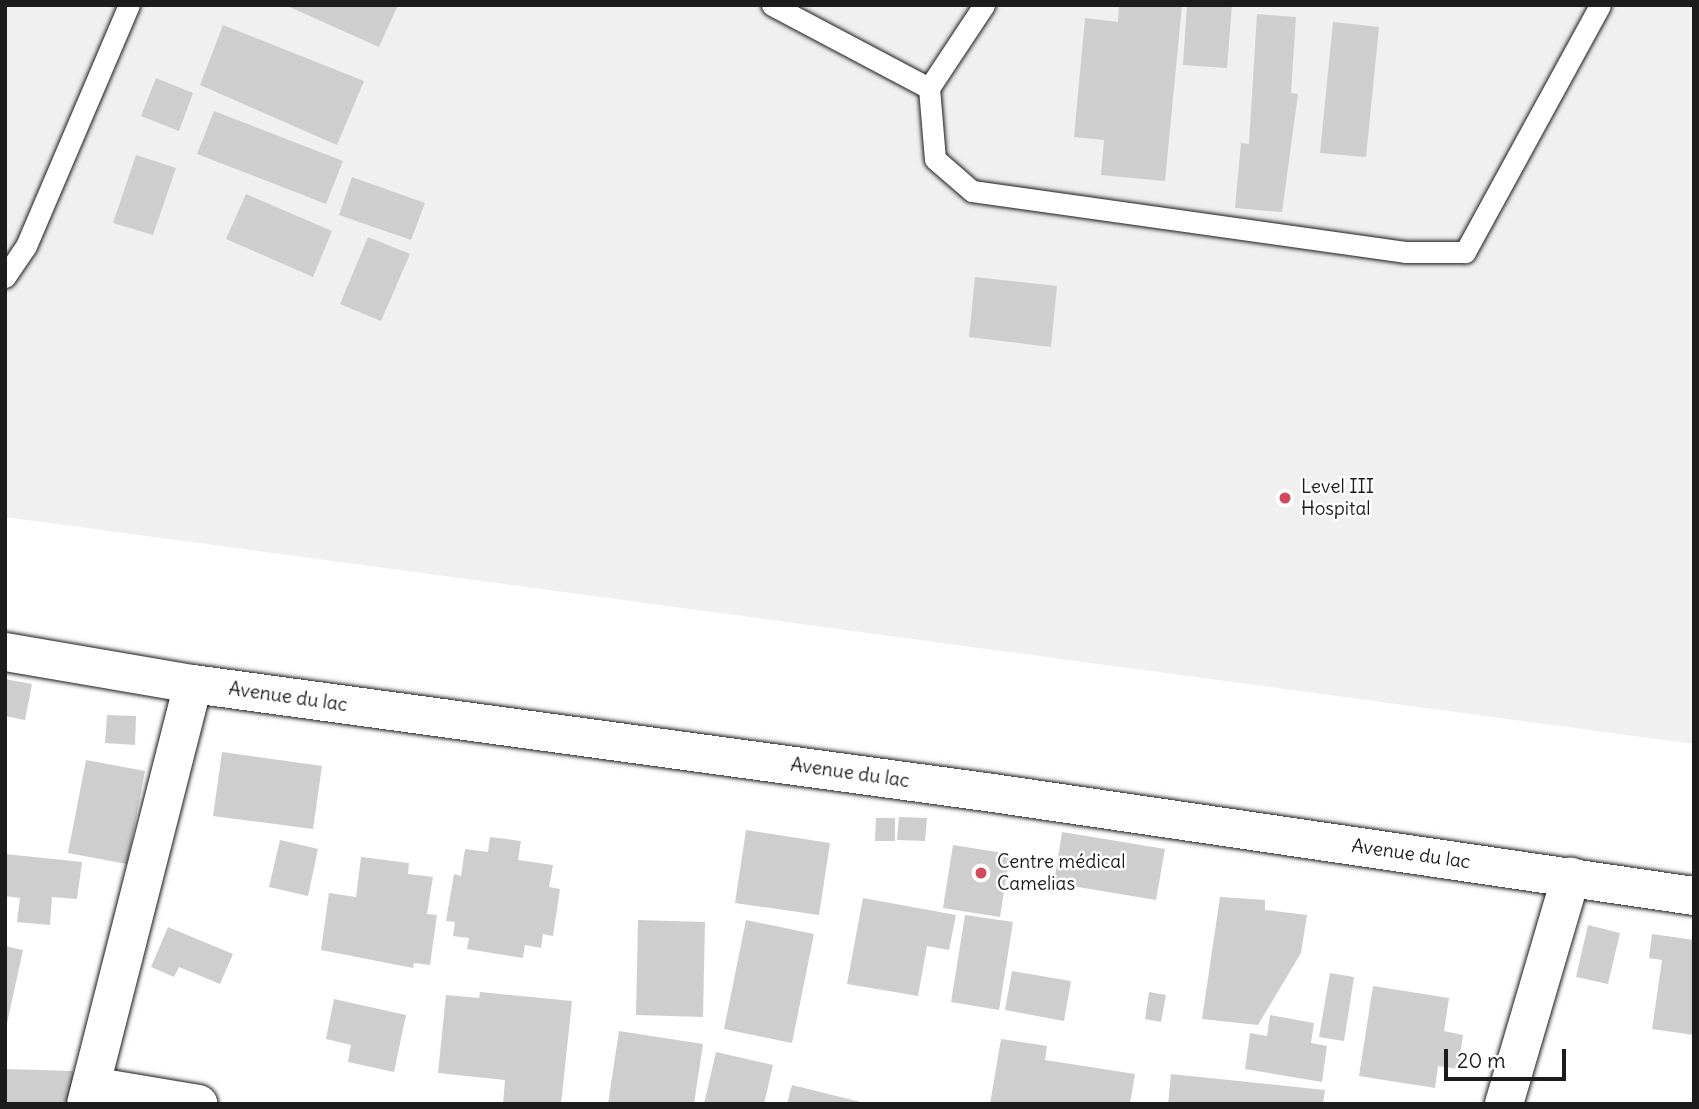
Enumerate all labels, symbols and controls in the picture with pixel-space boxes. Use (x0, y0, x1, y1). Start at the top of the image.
place label: Level III Hospital (1301, 476, 1374, 520)
marker: Level III Hospital (1275, 488, 1295, 508)
street label: Avenue du lac (227, 677, 349, 717)
street label: Avenue du lac (789, 753, 911, 793)
street label: Avenue du lac (1350, 834, 1472, 874)
place label: Centre médical Camelias (997, 851, 1125, 895)
marker: Centre médical Camelias (971, 863, 991, 883)
scale bar (1447, 1036, 1570, 1080)
text: 20 m (1457, 1047, 1506, 1074)

